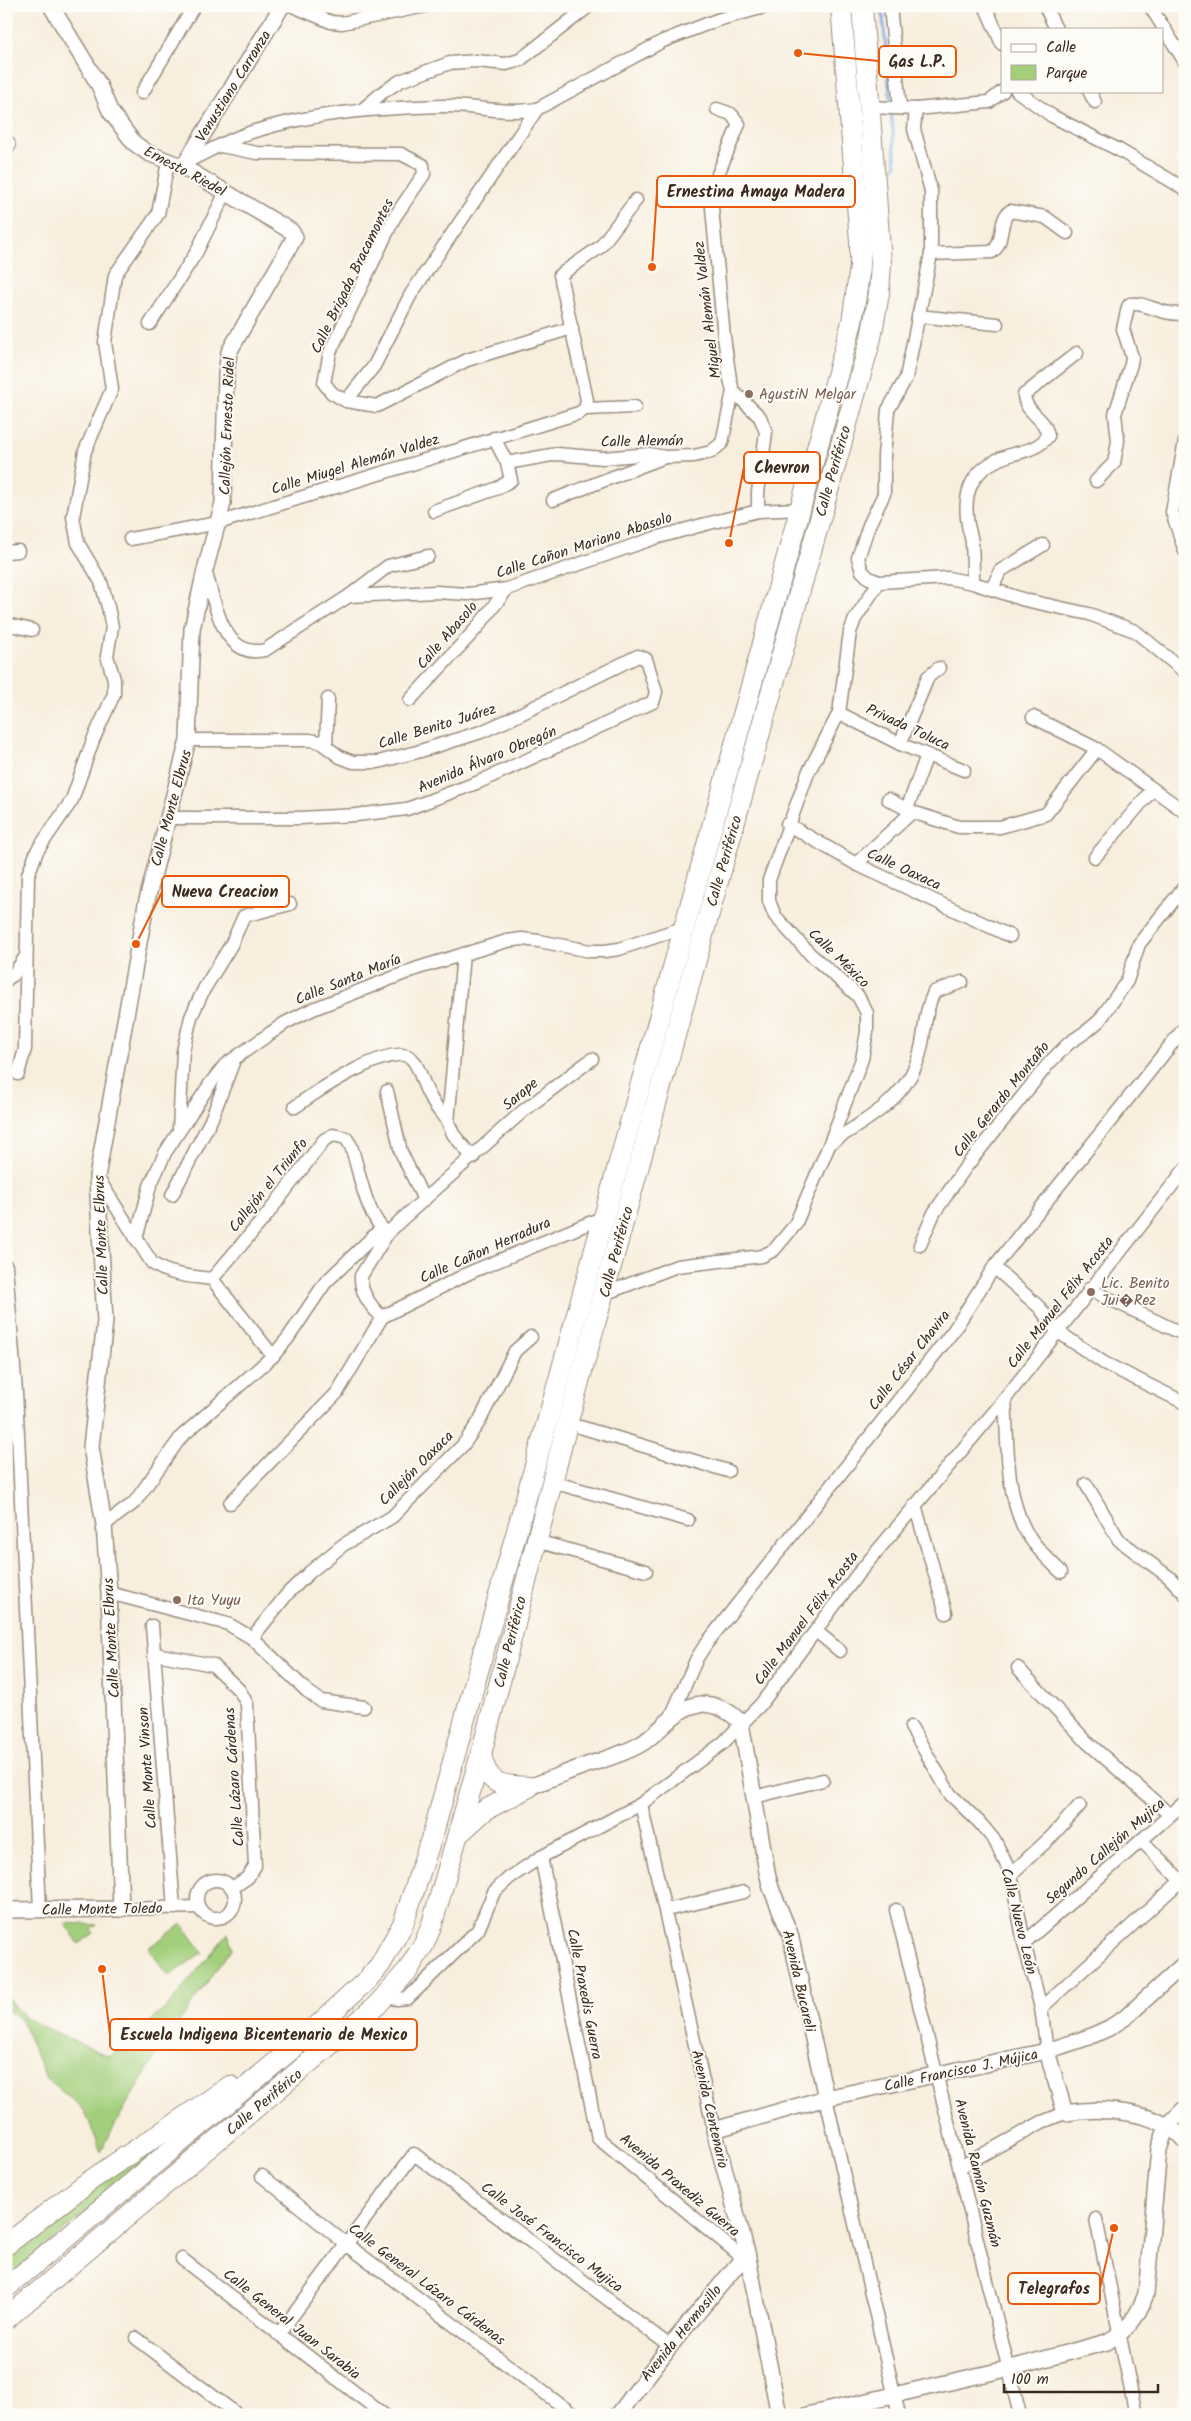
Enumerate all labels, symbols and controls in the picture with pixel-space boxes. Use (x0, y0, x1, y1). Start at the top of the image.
street label: Venustiano Carranza (190, 26, 278, 147)
legend (1001, 28, 1164, 92)
text: Calle (1046, 36, 1076, 60)
callout: Gas L.P. (879, 46, 956, 77)
text: Gas L.P. (889, 50, 945, 75)
text: Parque (1046, 62, 1087, 86)
street label: Ernesto Riedel (139, 140, 230, 204)
callout: Ernestina Amaya Madera (657, 176, 855, 207)
text: Ernestina Amaya Madera (667, 180, 845, 205)
street label: Calle Brigada Bracamontes (305, 194, 401, 358)
street label: Miguel Alemán Valdez (688, 239, 728, 380)
street label: Callejón Ernesto Ridel (214, 356, 242, 496)
place label: AgustiN Melgar (759, 383, 857, 407)
marker: AgustiN Melgar (743, 388, 755, 400)
street label: Calle Periférico (810, 423, 858, 520)
street label: Calle Miugel Alemán Valdez (268, 428, 443, 502)
street label: Calle Alemán (600, 429, 684, 455)
callout: Chevron (744, 452, 820, 483)
text: Chevron (754, 456, 810, 481)
street label: Calle Cañon Mariano Abasolo (493, 506, 676, 586)
street label: Calle Abasolo (411, 596, 484, 675)
street label: Calle Benito Juárez (375, 697, 500, 756)
street label: Privada Toluca (862, 698, 953, 758)
street label: Avenida Álvaro Obregón (414, 720, 561, 800)
street label: Calle Monte Elbrus (145, 747, 199, 869)
street label: Calle Periférico (701, 813, 749, 910)
street label: Calle Oaxaca (862, 842, 945, 898)
callout: Nueva Creacion (162, 876, 289, 907)
text: Nueva Creacion (172, 880, 278, 905)
street label: Calle México (802, 923, 875, 995)
street label: Calle Santa María (292, 948, 405, 1012)
street label: Calle Gerardo Montaño (947, 1036, 1056, 1163)
street label: Sarape (497, 1072, 544, 1117)
street label: Callejón el Triunfo (223, 1133, 315, 1238)
street label: Calle Monte Elbrus (88, 1174, 116, 1295)
street label: Calle Periférico (593, 1204, 641, 1301)
street label: Calle Cañon Herradura (416, 1211, 555, 1291)
street label: Calle Manuel Félix Acosta (1001, 1231, 1120, 1374)
place label: Lic. Benito Jui�Rez (1101, 1272, 1170, 1313)
marker: Lic. Benito Jui�Rez (1085, 1286, 1097, 1298)
street label: Calle César Chavira (863, 1305, 957, 1416)
street label: Callejón Oaxaca (374, 1426, 460, 1512)
street label: Calle Manuel Félix Acosta (748, 1546, 865, 1691)
street label: Calle Monte Elbrus (97, 1577, 127, 1699)
place label: Ita Yuyu (187, 1589, 241, 1613)
marker: Ita Yuyu (171, 1594, 183, 1606)
street label: Calle Periférico (488, 1594, 534, 1691)
street label: Calle Monte Vinson (132, 1706, 164, 1830)
street label: Calle Lázaro Cárdenas (218, 1706, 252, 1847)
street label: Segundo Callejón Mujica (1040, 1793, 1171, 1911)
street label: Calle Nuevo León (993, 1865, 1043, 1977)
street label: Calle Monte Toledo (41, 1897, 163, 1923)
street label: Calle Praxedis Guerra (560, 1927, 608, 2062)
street label: Avenida Bucareli (775, 1928, 822, 2036)
callout: Escuela Indigena Bicentenario de Mexico (110, 2019, 417, 2050)
text: Escuela Indigena Bicentenario de Mexico (120, 2023, 408, 2048)
street label: Calle Francisco J. Mújica (882, 2043, 1040, 2099)
street label: Avenida Centenario (684, 2048, 734, 2171)
street label: Calle Periférico (221, 2063, 308, 2142)
street label: Avenida Ramón Guzmán (947, 2096, 1007, 2250)
street label: Avenida Praxediz Guerra (614, 2128, 745, 2244)
street label: Calle José Francisco Mujica (475, 2176, 628, 2299)
street label: Calle General Lázaro Cárdenas (343, 2217, 511, 2352)
street label: Calle General Juan Sarabia (217, 2263, 365, 2386)
callout: Telegrafos (1008, 2273, 1100, 2304)
text: Telegrafos (1018, 2277, 1091, 2302)
street label: Avenida Hermosillo (635, 2280, 729, 2387)
scale bar (1004, 2361, 1157, 2393)
text: 100 m (1011, 2368, 1049, 2392)

